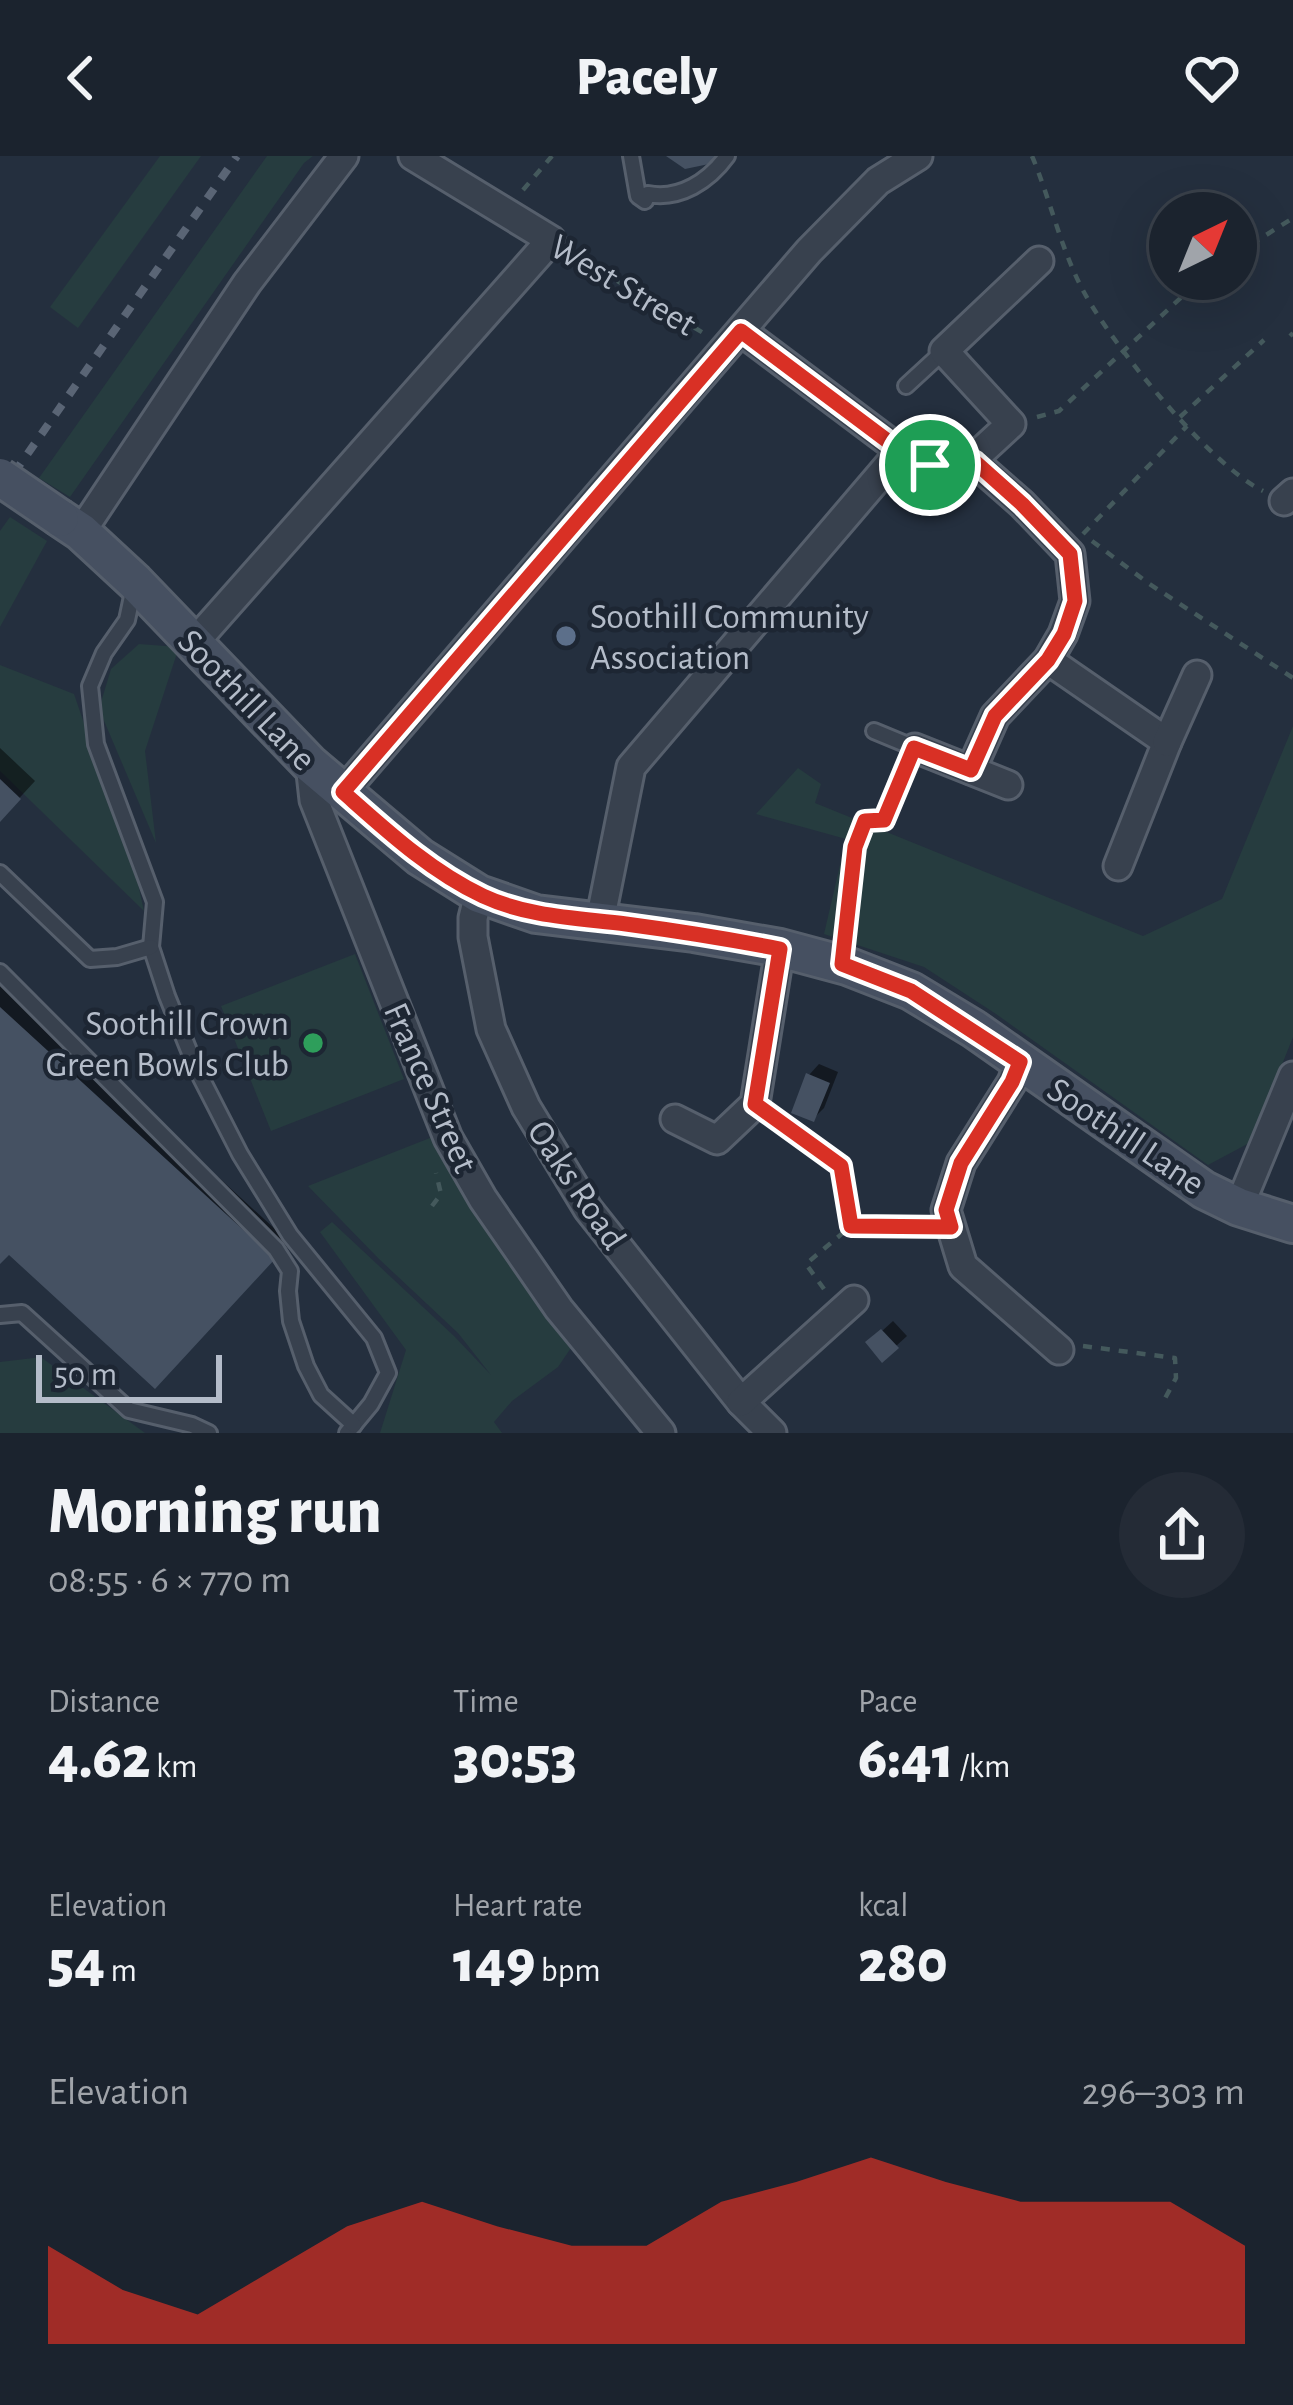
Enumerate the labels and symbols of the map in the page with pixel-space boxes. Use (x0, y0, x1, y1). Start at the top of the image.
north arrow (1149, 192, 1257, 300)
street label: West Street (544, 228, 702, 343)
pin (879, 414, 981, 516)
place label: Soothill Community Association (590, 599, 869, 676)
street label: Soothill Lane (171, 623, 322, 778)
marker: Soothill Community Association (553, 623, 579, 649)
street label: France Street (377, 998, 484, 1179)
place label: Soothill Crown Green Bowls Club (46, 1006, 289, 1083)
marker: Soothill Crown Green Bowls Club (300, 1030, 326, 1056)
street label: Soothill Lane (1041, 1071, 1211, 1202)
street label: Oaks Road (520, 1114, 632, 1256)
scale bar (36, 1349, 222, 1402)

